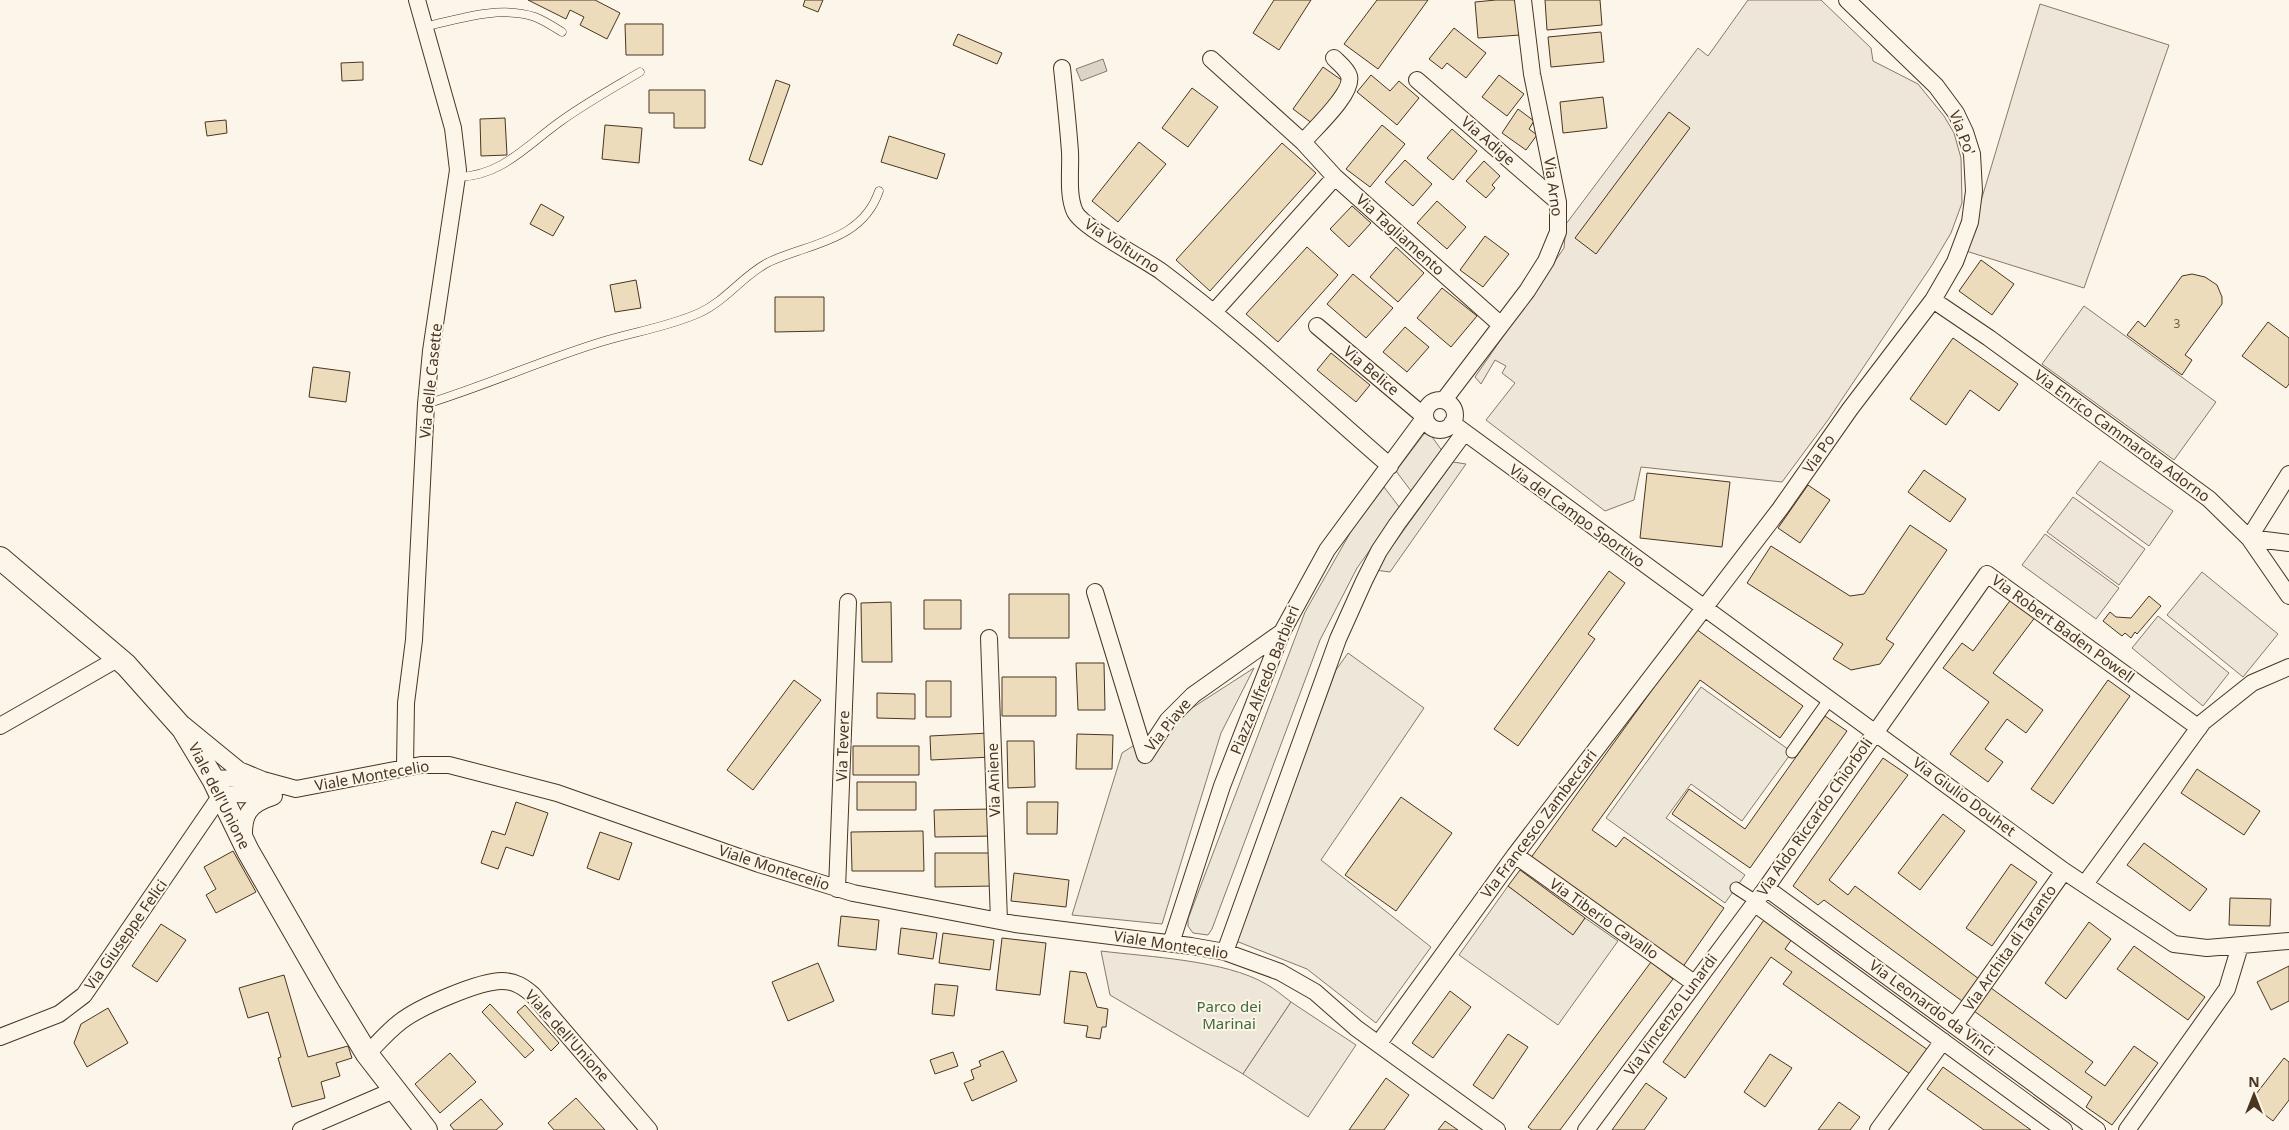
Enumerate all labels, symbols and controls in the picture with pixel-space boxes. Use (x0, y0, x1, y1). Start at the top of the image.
street label: Via Po' (1945, 107, 1981, 158)
street label: Via Adige (1457, 111, 1520, 169)
street label: Via Arno (1540, 156, 1568, 218)
street label: Via Tagliamento (1352, 189, 1449, 279)
street label: Via Volturno (1081, 213, 1164, 277)
house number: 3 (2174, 315, 2181, 332)
street label: Via delle Casette (414, 322, 446, 440)
street label: Via Belice (1340, 341, 1404, 399)
street label: Via Enrico Cammarota Adorno (2031, 365, 2214, 506)
street label: Via Po (1798, 430, 1839, 477)
street label: Via del Campo Sportivo (1506, 459, 1650, 571)
street label: Via Robert Baden Powell (1988, 570, 2139, 687)
street label: Piazza Alfredo Barbieri (1225, 602, 1303, 757)
street label: Via Piave (1140, 694, 1195, 755)
street label: Via Tevere (831, 710, 853, 782)
street label: Via Aldo Riccardo Chiorboli (1752, 733, 1877, 900)
street label: Viale dell'Unione (184, 739, 255, 852)
street label: Via Aniene (982, 743, 1004, 817)
street label: Via Francesco Zambeccari (1476, 745, 1601, 902)
street label: Via Giulio Douhet (1909, 752, 2020, 841)
street label: Viale Montecelio (313, 755, 431, 795)
street label: Viale Montecelio (716, 840, 832, 894)
street label: Via Tiberio Cavallo (1546, 873, 1663, 963)
street label: Via Giuseppe Felici (79, 875, 171, 994)
street label: Via Archita di Taranto (1958, 881, 2060, 1014)
street label: Viale Montecelio (1112, 925, 1230, 963)
street label: Via Vincenzo Lunardi (1619, 949, 1721, 1079)
street label: Via Leonardo da Vinci (1866, 955, 2000, 1060)
street label: Viale dell'Unione (521, 985, 614, 1086)
park label: Parco dei Marinai (1196, 996, 1262, 1033)
north arrow (2229, 1070, 2279, 1120)
text: N (2248, 1072, 2260, 1091)

